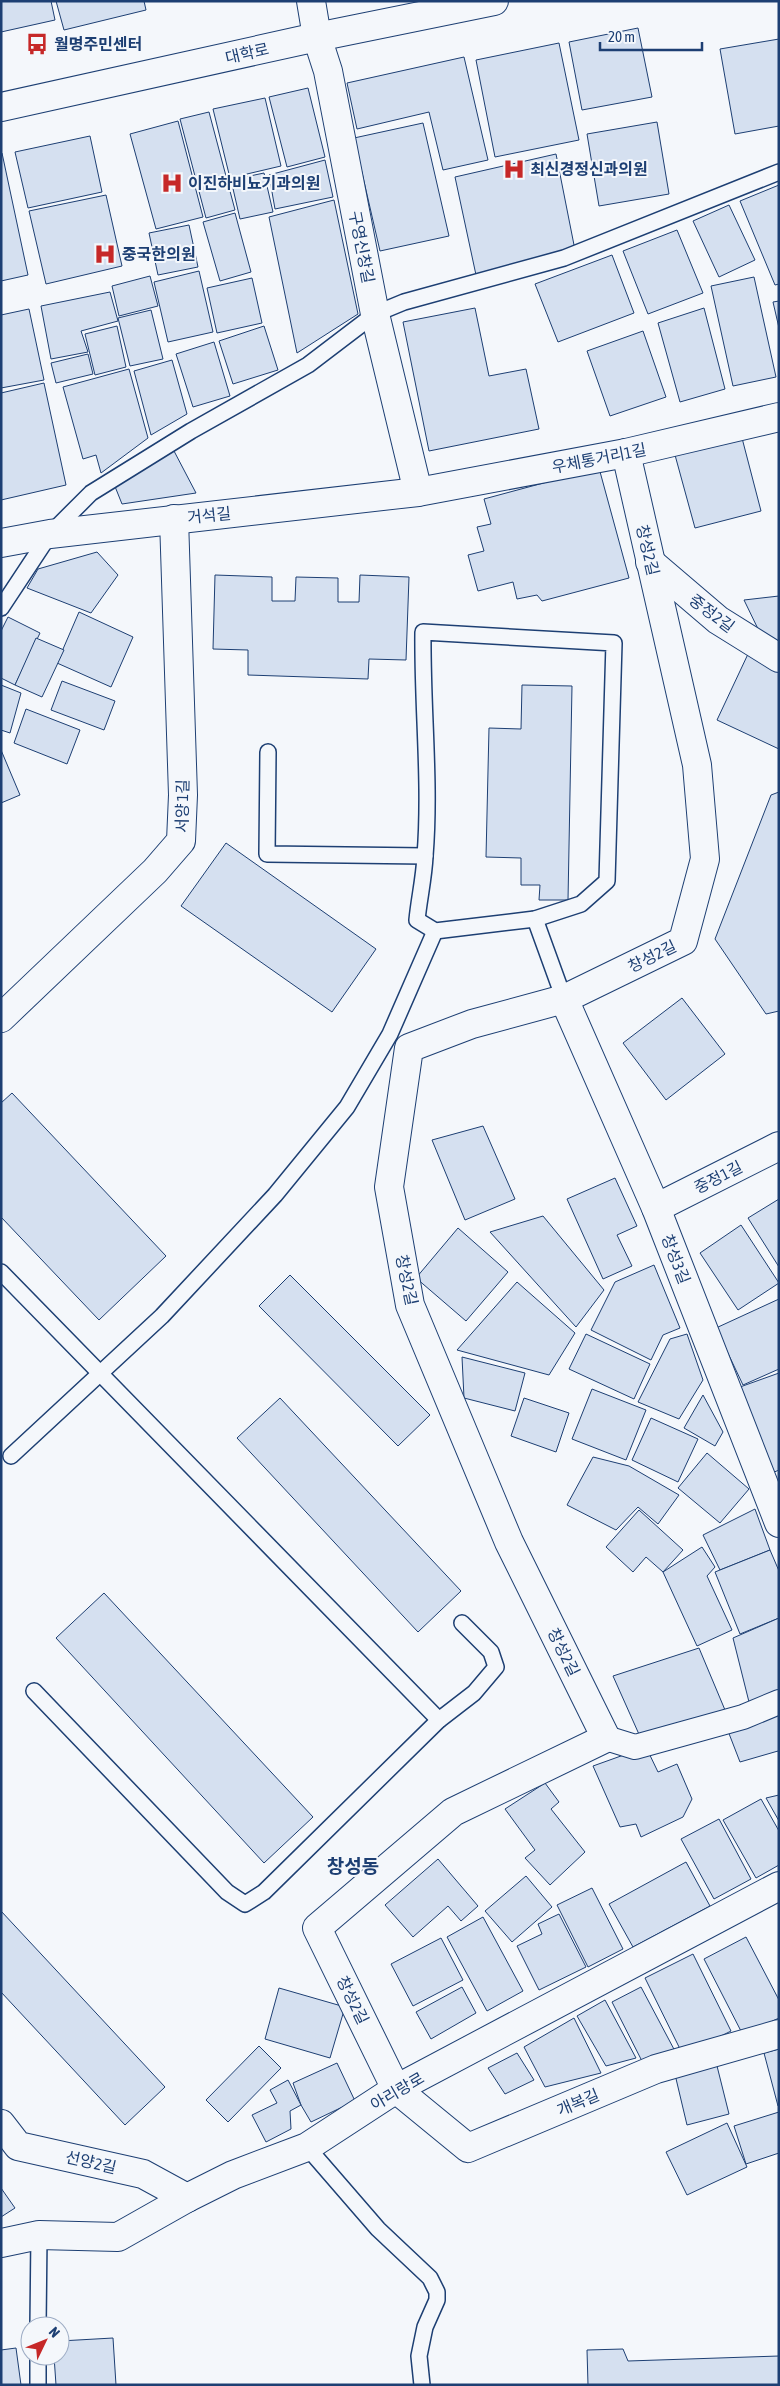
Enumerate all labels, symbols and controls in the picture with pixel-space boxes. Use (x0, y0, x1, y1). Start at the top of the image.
scale bar (600, 20, 702, 52)
text: 20 m (608, 28, 635, 45)
bus stop icon: 월명주민센터 (24, 31, 50, 57)
place label: 월명주민센터 (54, 35, 142, 53)
street label: 대학로 (223, 39, 271, 67)
hospital icon: 최신경정신과의원 (501, 156, 527, 182)
place label: 최신경정신과의원 (530, 160, 648, 178)
hospital icon: 이진하비뇨기과의원 (159, 170, 185, 196)
place label: 이진하비뇨기과의원 (188, 174, 320, 192)
street label: 구영신창길 (346, 209, 378, 285)
hospital icon: 중국한의원 (92, 241, 118, 267)
place label: 중국한의원 (122, 245, 196, 263)
street label: 우체통거리1길 (550, 440, 648, 476)
street label: 거석길 (186, 504, 232, 526)
street label: 창성2길 (633, 523, 663, 577)
street label: 중정2길 (686, 590, 738, 636)
street label: 서양 1길 (173, 779, 191, 833)
street label: 창성2길 (625, 937, 679, 975)
street label: 중정1길 (691, 1157, 745, 1197)
street label: 창성3길 (658, 1232, 694, 1286)
street label: 창성2길 (393, 1253, 421, 1307)
street label: 창성2길 (545, 1625, 583, 1679)
district label: 창성동 (327, 1855, 379, 1877)
street label: 창성2길 (334, 1973, 372, 2027)
street label: 아리랑로 (367, 2068, 427, 2114)
street label: 개복길 (554, 2085, 602, 2119)
street label: 선양2길 (64, 2147, 118, 2177)
north arrow (20, 2316, 70, 2366)
text: N (46, 2324, 63, 2341)

